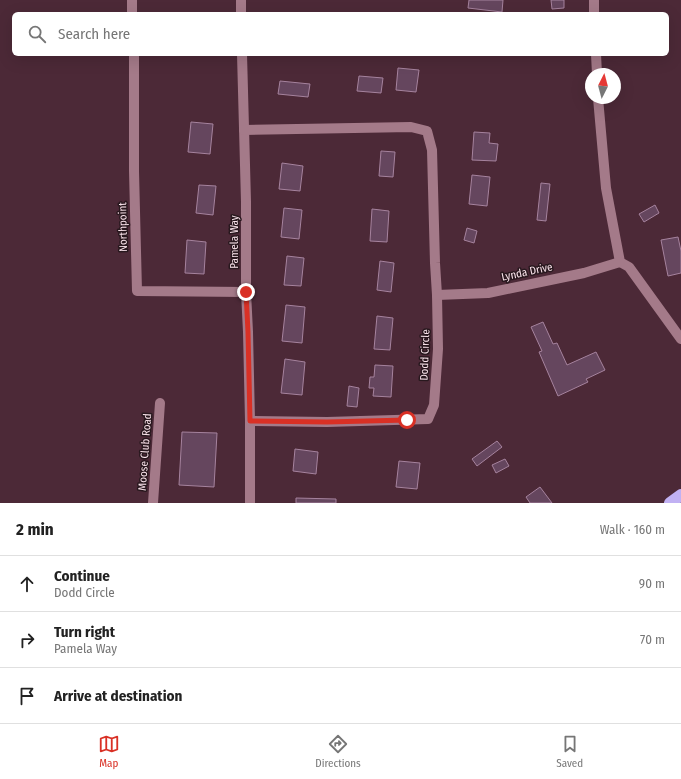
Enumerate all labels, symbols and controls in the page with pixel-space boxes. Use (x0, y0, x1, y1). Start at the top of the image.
search box (12, 12, 669, 56)
icon: search (26, 23, 48, 45)
text: Search here (58, 25, 130, 43)
north arrow (585, 68, 621, 104)
street label: Northpoint (116, 202, 130, 252)
street label: Pamela Way (228, 215, 241, 269)
street label: Lynda Drive (500, 260, 554, 284)
route end (237, 283, 255, 301)
street label: Dodd Circle (418, 329, 432, 381)
route start (398, 411, 416, 429)
street label: Moose Club Road (136, 413, 154, 491)
text: 2 min (16, 519, 54, 540)
text: Walk · 160 m (600, 522, 665, 537)
text: Continue (54, 567, 110, 585)
icon: ahead (16, 573, 38, 595)
text: 90 m (639, 576, 665, 591)
text: Dodd Circle (54, 585, 115, 600)
text: Turn right (54, 623, 115, 641)
icon: right (16, 629, 38, 651)
text: 70 m (640, 632, 665, 647)
text: Pamela Way (54, 641, 117, 656)
icon: arrive (16, 685, 38, 707)
text: Arrive at destination (54, 687, 182, 705)
tab: Map (98, 733, 120, 770)
tab: Directions (315, 733, 361, 770)
tab: Saved (556, 733, 583, 770)

